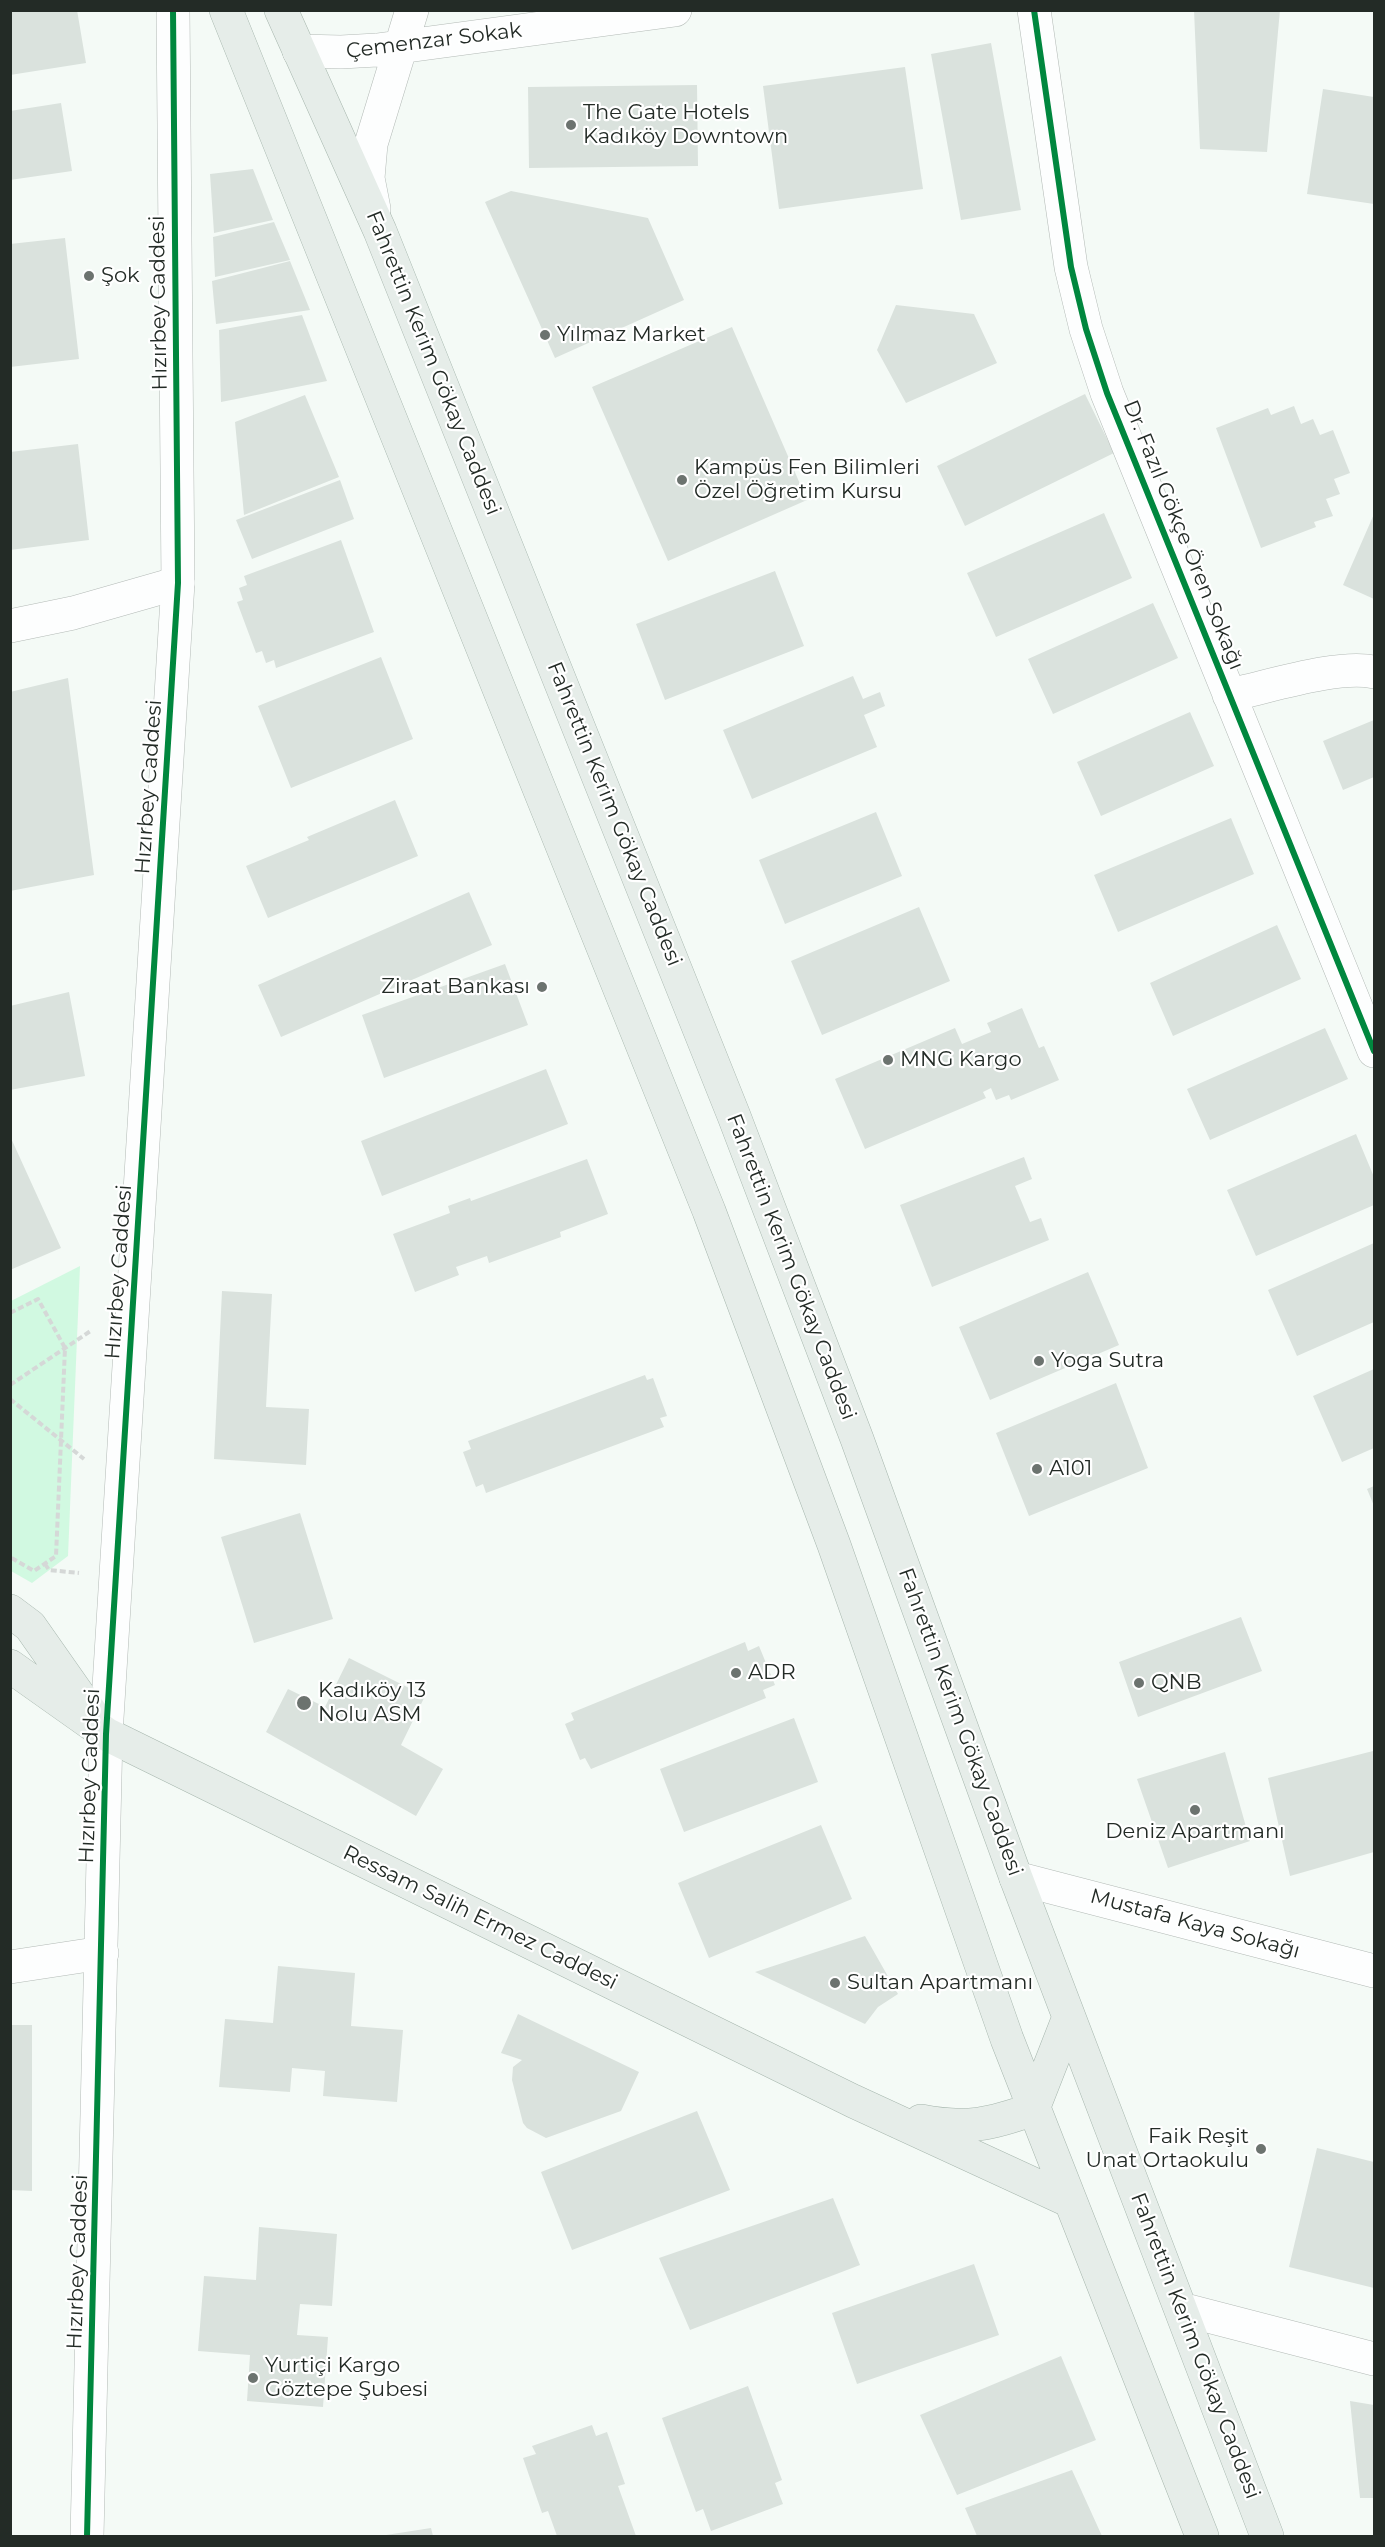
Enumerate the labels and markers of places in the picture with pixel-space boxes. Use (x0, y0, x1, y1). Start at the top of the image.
place label: The Gate Hotels Kadıköy Downtown (583, 100, 788, 150)
marker: The Gate Hotels Kadıköy Downtown (564, 118, 578, 132)
place label: Şok (101, 263, 140, 289)
marker: Şok (82, 269, 96, 283)
place label: Yılmaz Market (557, 322, 706, 348)
marker: Yılmaz Market (538, 328, 552, 342)
place label: Kampüs Fen Bilimleri Özel Öğretim Kursu (694, 455, 920, 505)
marker: Kampüs Fen Bilimleri Özel Öğretim Kursu (675, 473, 689, 487)
place label: Ziraat Bankası (381, 974, 530, 1000)
marker: Ziraat Bankası (535, 980, 549, 994)
place label: MNG Kargo (900, 1047, 1022, 1073)
marker: MNG Kargo (881, 1053, 895, 1067)
place label: Yoga Sutra (1051, 1348, 1164, 1374)
marker: Yoga Sutra (1032, 1354, 1046, 1368)
place label: A101 (1049, 1456, 1092, 1482)
marker: A101 (1030, 1462, 1044, 1476)
place label: ADR (748, 1660, 796, 1686)
marker: ADR (729, 1666, 743, 1680)
place label: QNB (1151, 1670, 1202, 1696)
marker: QNB (1132, 1676, 1146, 1690)
place label: Kadıköy 13 Nolu ASM (318, 1678, 426, 1728)
marker: Kadıköy 13 Nolu ASM (295, 1694, 313, 1712)
marker: Deniz Apartmanı (1188, 1803, 1202, 1817)
place label: Deniz Apartmanı (1105, 1819, 1285, 1845)
place label: Sultan Apartmanı (847, 1970, 1033, 1996)
marker: Sultan Apartmanı (828, 1976, 842, 1990)
place label: Faik Reşit Unat Ortaokulu (1086, 2124, 1249, 2174)
marker: Faik Reşit Unat Ortaokulu (1254, 2142, 1268, 2156)
place label: Yurtiçi Kargo Göztepe Şubesi (265, 2353, 428, 2403)
marker: Yurtiçi Kargo Göztepe Şubesi (246, 2371, 260, 2385)

